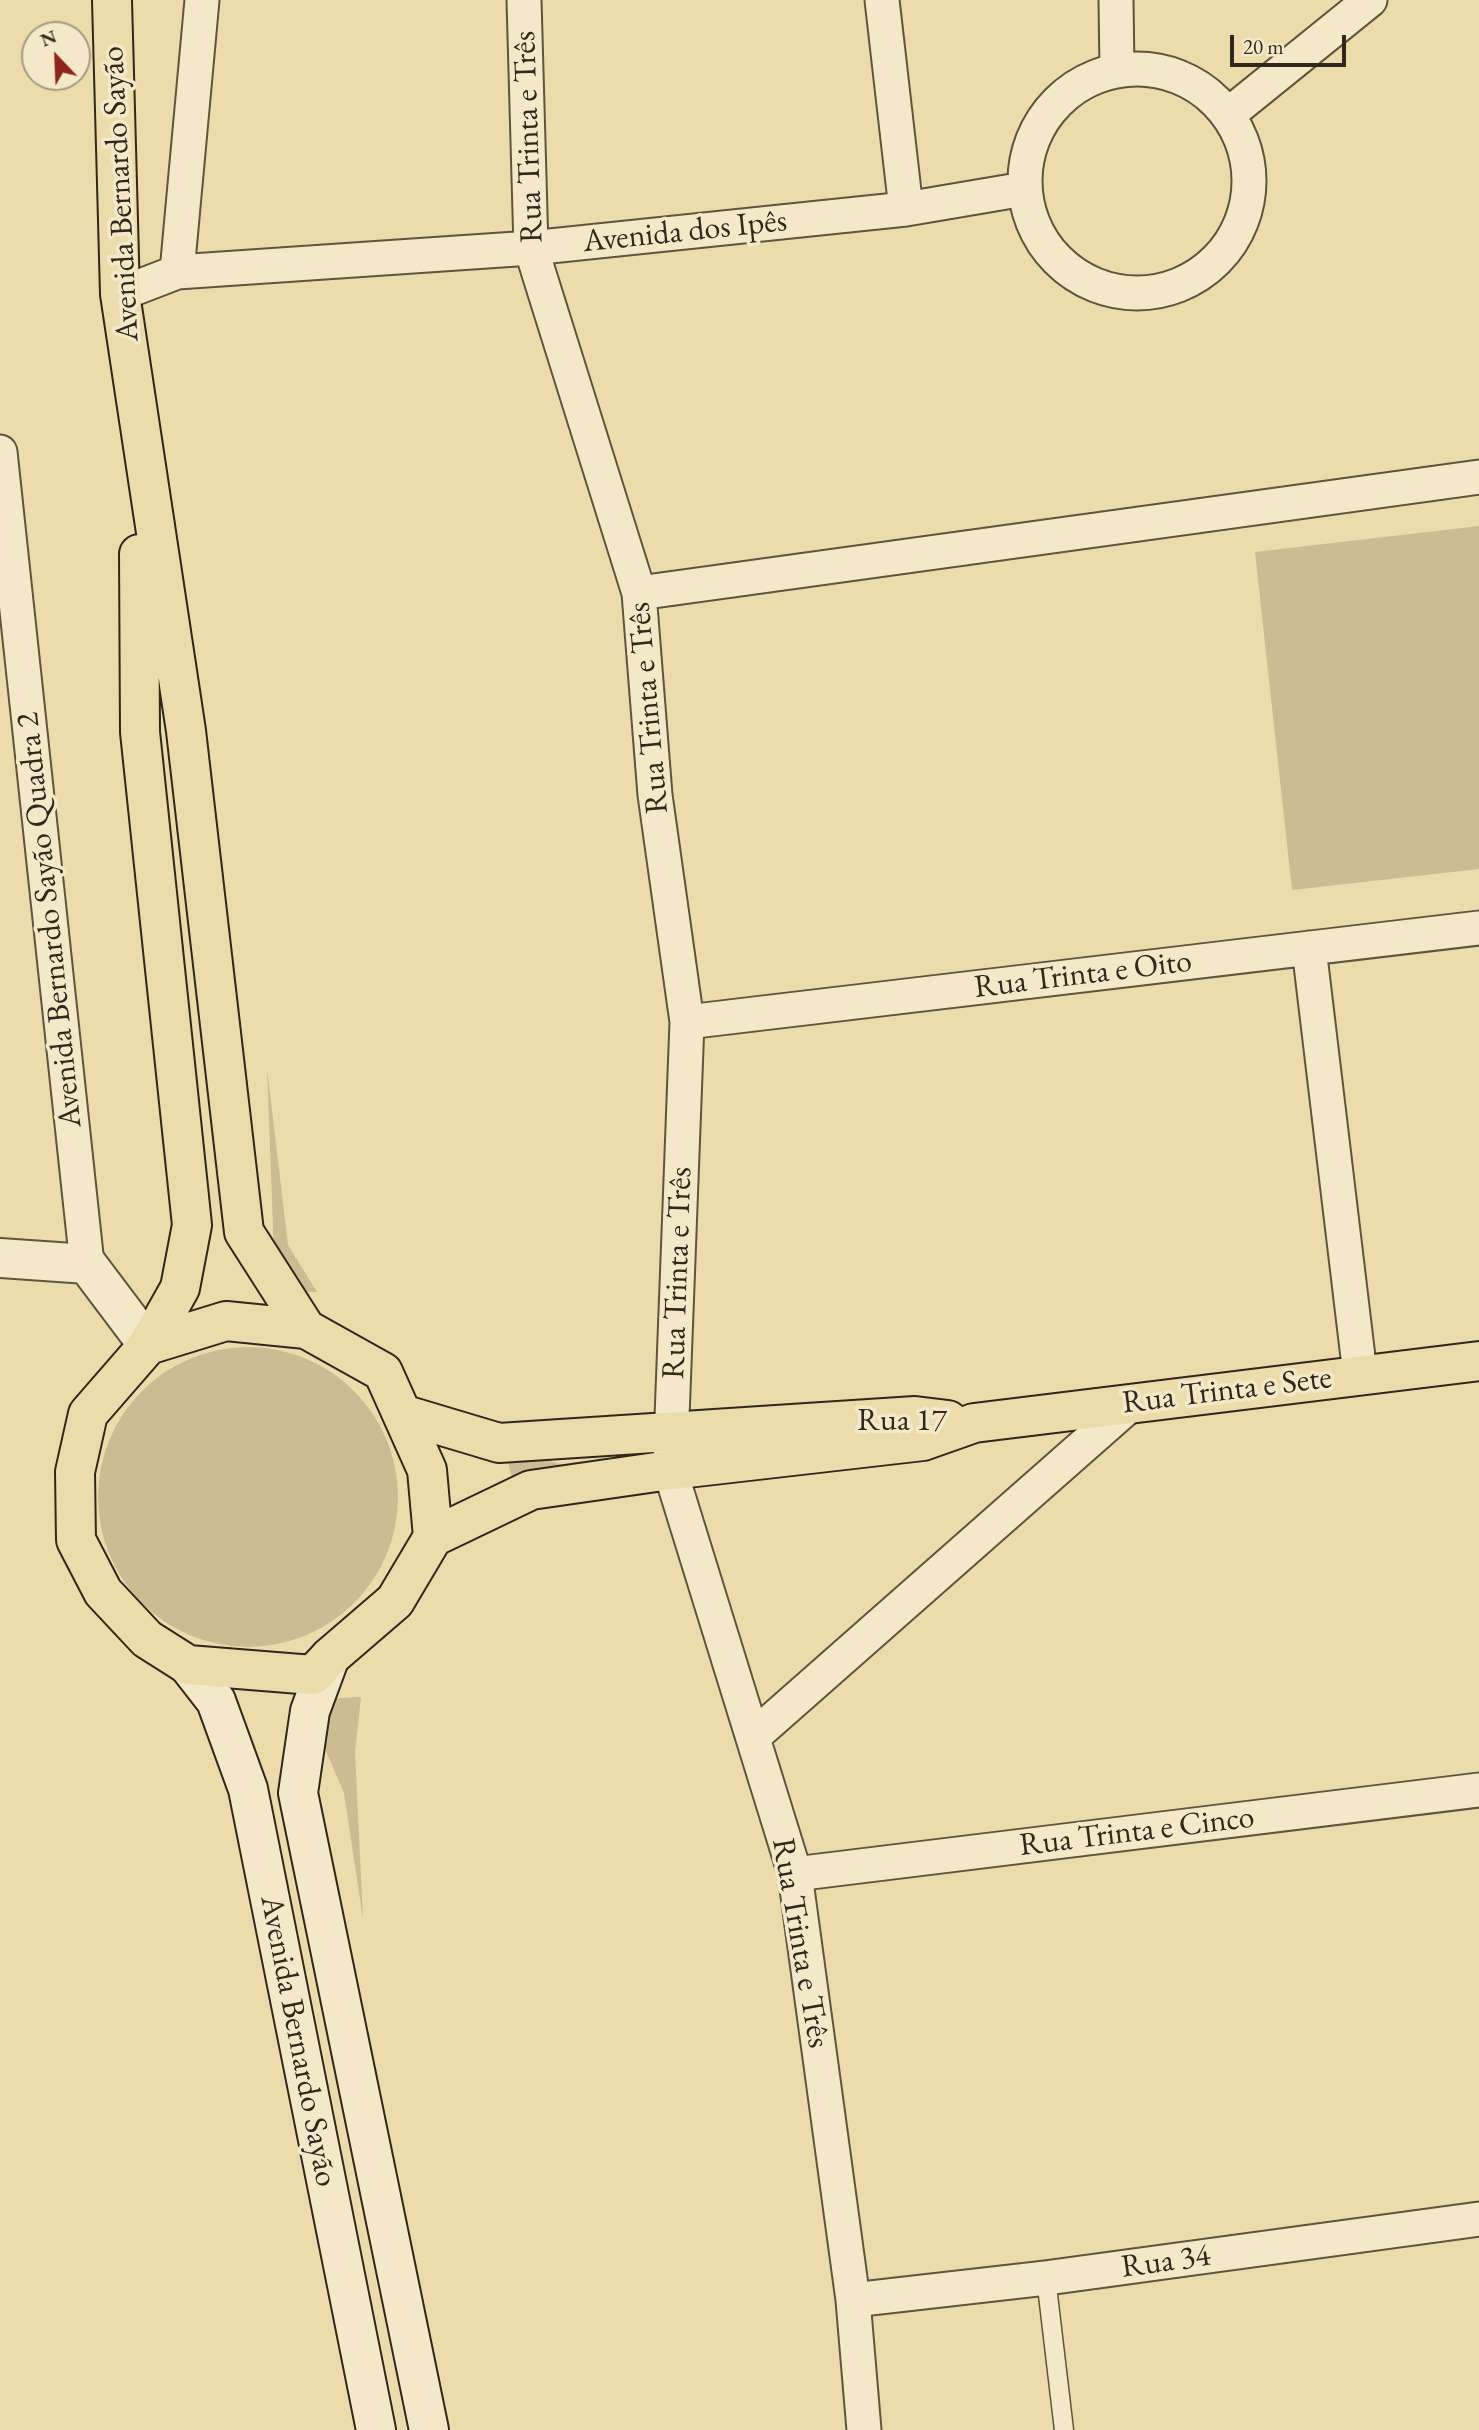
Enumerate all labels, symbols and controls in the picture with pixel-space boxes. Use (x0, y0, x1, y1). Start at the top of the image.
north arrow (21, 21, 91, 91)
scale bar (1234, 21, 1350, 65)
text: N (36, 24, 60, 53)
street label: Rua Trinta e Três (506, 30, 552, 244)
text: 20 m (1243, 33, 1284, 60)
street label: Avenida Bernardo Sayão (94, 45, 148, 343)
street label: Avenida dos Ipês (581, 202, 789, 262)
street label: Rua Trinta e Três (621, 601, 677, 815)
street label: Avenida Bernardo Sayão Quadra 2 (9, 710, 91, 1130)
street label: Rua Trinta e Oito (972, 943, 1194, 1007)
street label: Rua Trinta e Três (655, 1166, 701, 1380)
street label: Rua Trinta e Sete (1120, 1359, 1334, 1423)
street label: Rua 17 (857, 1402, 947, 1440)
street label: Rua Trinta e Cinco (1017, 1799, 1257, 1865)
street label: Rua Trinta e Três (763, 1835, 837, 2051)
street label: Avenida Bernardo Sayão (251, 1892, 345, 2190)
street label: Rua 34 (1119, 2237, 1213, 2287)

